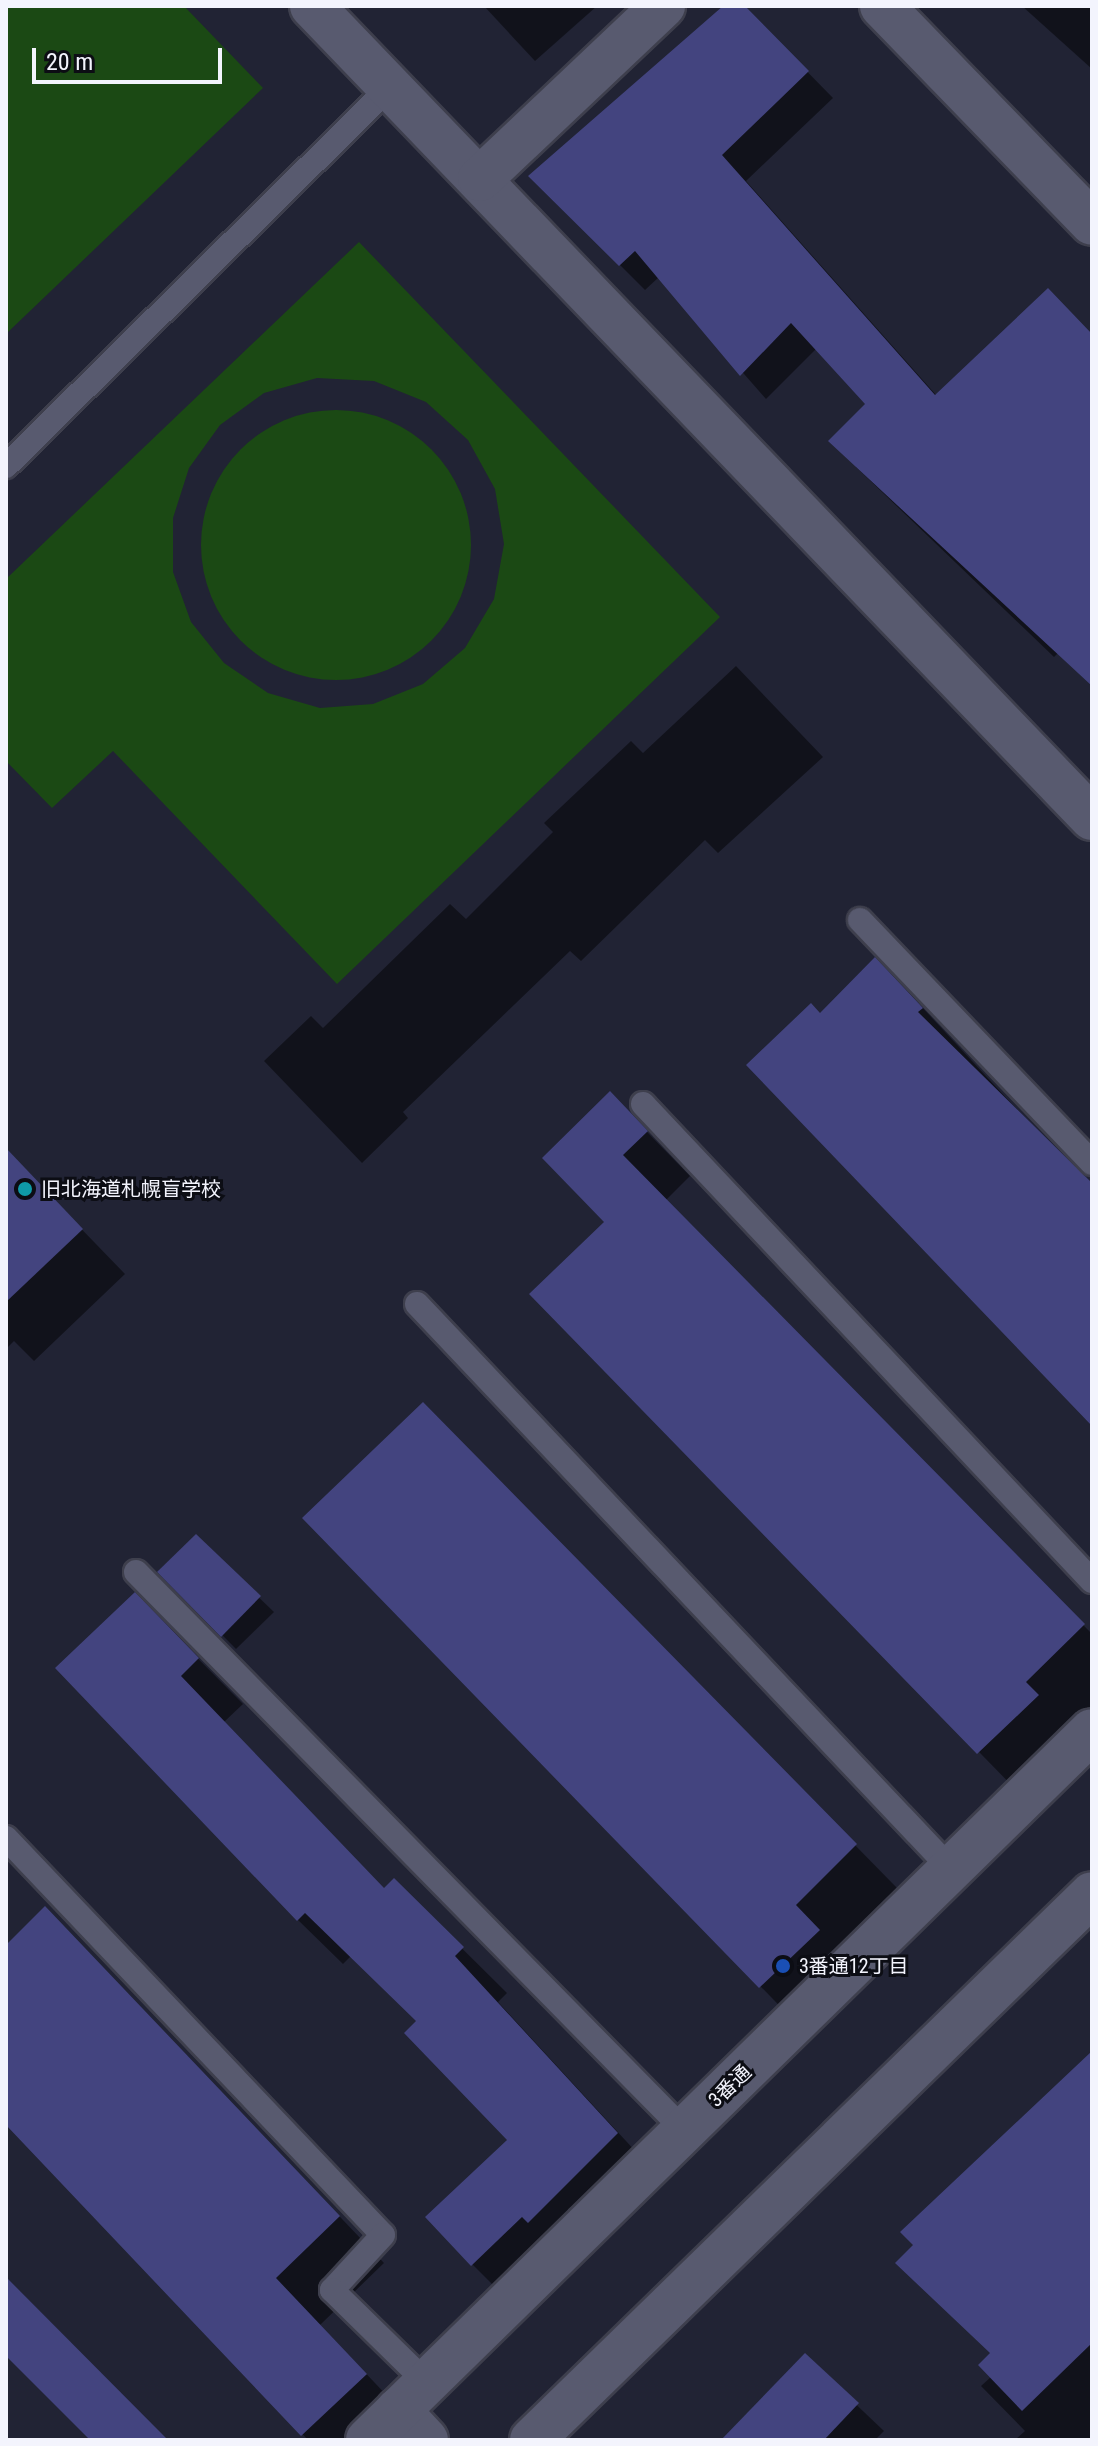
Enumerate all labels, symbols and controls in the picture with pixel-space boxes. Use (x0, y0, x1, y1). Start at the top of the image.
scale bar (36, 32, 226, 82)
text: 20 m (46, 48, 93, 76)
place label: 旧北海道札幌盲学校 (41, 1177, 221, 1201)
marker: 旧北海道札幌盲学校 (16, 1180, 34, 1198)
place label: 3番通12丁目 (799, 1954, 909, 1978)
marker: 3番通12丁目 (774, 1957, 792, 1975)
street label: 3番通 (704, 2060, 756, 2112)

